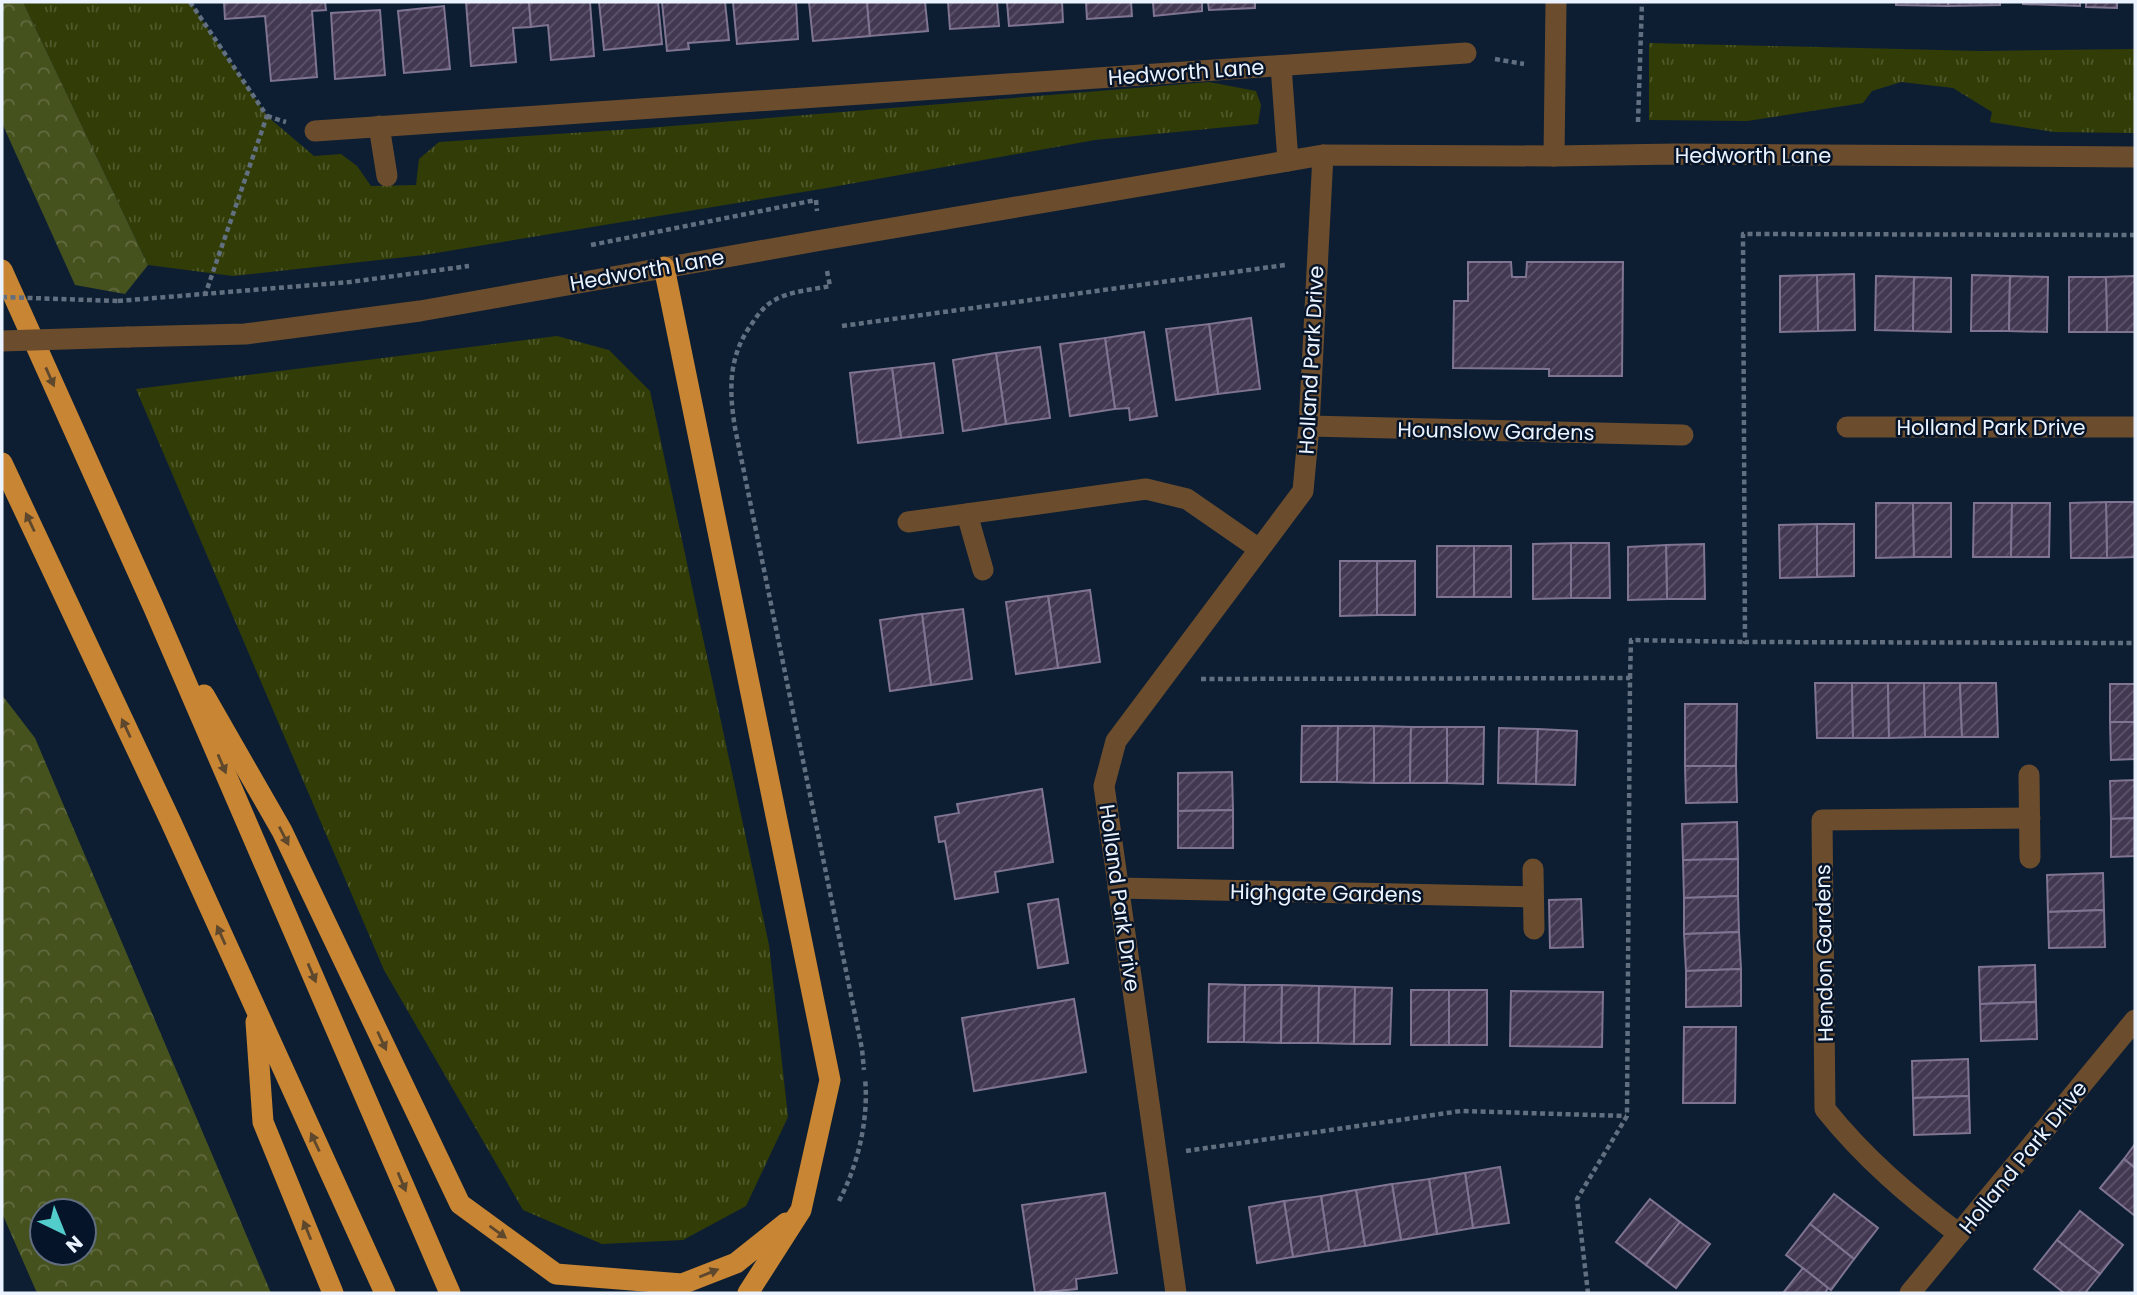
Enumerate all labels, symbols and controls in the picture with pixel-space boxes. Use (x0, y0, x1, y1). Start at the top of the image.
street label: Hedworth Lane (1107, 52, 1265, 92)
street label: Hedworth Lane (1675, 141, 1831, 170)
street label: Hedworth Lane (567, 242, 727, 298)
street label: Holland Park Drive (1292, 265, 1330, 455)
one-way arrow (44, 367, 56, 387)
street label: Holland Park Drive (1897, 413, 2086, 442)
street label: Hounslow Gardens (1397, 415, 1595, 447)
one-way arrow (24, 512, 35, 532)
one-way arrow (120, 718, 132, 738)
one-way arrow (216, 754, 227, 775)
street label: Holland Park Drive (1092, 802, 1148, 994)
one-way arrow (279, 826, 290, 846)
street label: Hendon Gardens (1808, 864, 1840, 1042)
street label: Highgate Gardens (1230, 877, 1422, 909)
one-way arrow (215, 925, 227, 945)
one-way arrow (307, 963, 318, 984)
one-way arrow (377, 1031, 388, 1051)
street label: Holland Park Drive (1952, 1074, 2094, 1240)
one-way arrow (310, 1132, 321, 1152)
one-way arrow (396, 1172, 408, 1192)
north arrow (28, 1197, 98, 1267)
one-way arrow (301, 1220, 313, 1240)
one-way arrow (489, 1224, 507, 1238)
text: N (60, 1229, 89, 1259)
one-way arrow (699, 1268, 720, 1279)

